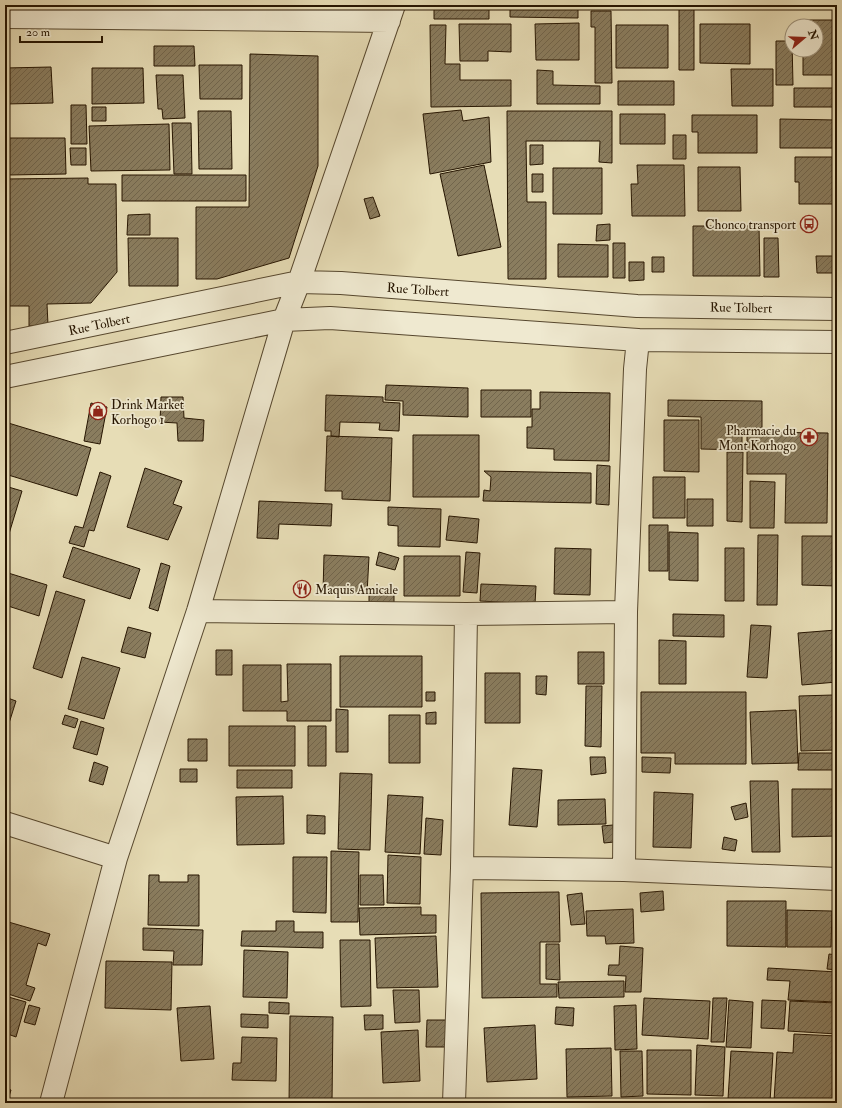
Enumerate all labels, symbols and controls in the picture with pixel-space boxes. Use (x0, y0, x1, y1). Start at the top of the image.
scale bar (20, 18, 102, 44)
north arrow (784, 18, 824, 58)
text: 20 m (26, 25, 51, 40)
text: N (805, 27, 821, 43)
bus stop icon: Chonco transport (799, 214, 819, 234)
place label: Chonco transport (705, 217, 796, 234)
street label: Rue Tolbert (386, 280, 450, 300)
street label: Rue Tolbert (710, 299, 772, 317)
street label: Rue Tolbert (67, 311, 131, 339)
place label: Drink Market Korhogo 1 (111, 397, 184, 428)
shop icon: Drink Market Korhogo 1 (88, 401, 108, 421)
place label: Pharmacie du Mont Korhogo (718, 423, 796, 454)
pharmacy icon: Pharmacie du Mont Korhogo (799, 427, 819, 447)
restaurant icon: Maquis Amicale (292, 579, 312, 599)
place label: Maquis Amicale (315, 582, 399, 598)

